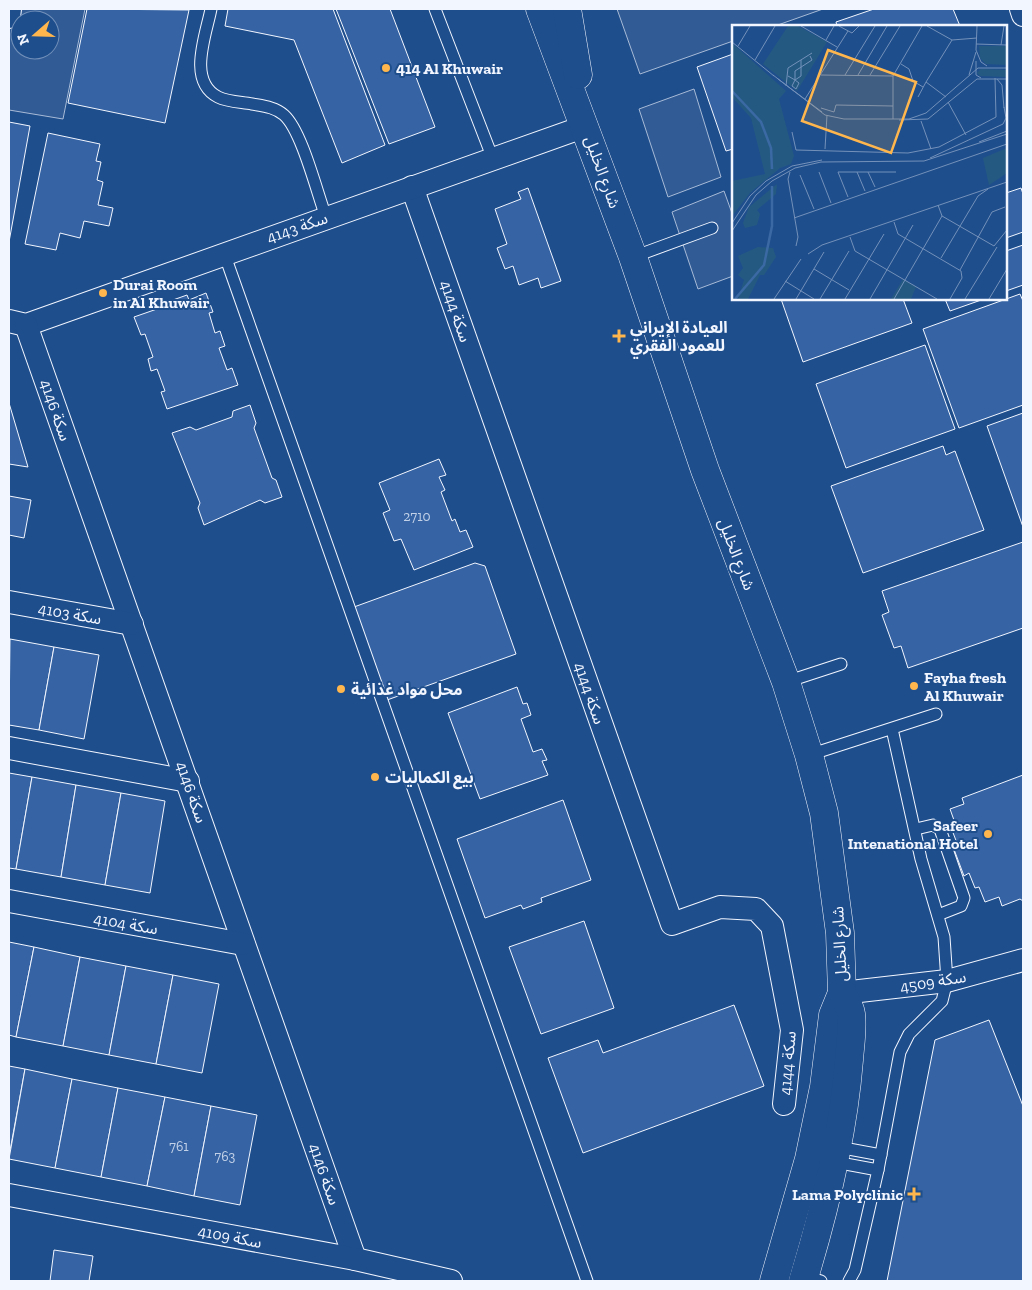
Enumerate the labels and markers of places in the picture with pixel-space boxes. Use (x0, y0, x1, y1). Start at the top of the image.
place label: 414 Al Khuwair (396, 59, 503, 78)
marker: 414 Al Khuwair (380, 62, 392, 74)
place label: Durai Room in Al Khuwair (113, 275, 210, 312)
marker: Durai Room in Al Khuwair (97, 287, 109, 299)
place label: العيادة الإيراني للعمود الفقري (630, 318, 728, 359)
marker: العيادة الإيراني للعمود الفقري (612, 329, 626, 343)
place label: Fayha fresh Al Khuwair (924, 668, 1007, 705)
place label: محل مواد غذائية (351, 680, 463, 699)
marker: Fayha fresh Al Khuwair (908, 680, 920, 692)
marker: محل مواد غذائية (335, 683, 347, 695)
place label: بيع الكماليات (385, 768, 474, 790)
marker: بيع الكماليات (369, 771, 381, 783)
place label: Safeer Intenational Hotel (848, 816, 978, 853)
marker: Safeer Intenational Hotel (982, 828, 994, 840)
place label: Lama Polyclinic (792, 1185, 903, 1204)
marker: Lama Polyclinic (907, 1187, 921, 1201)

